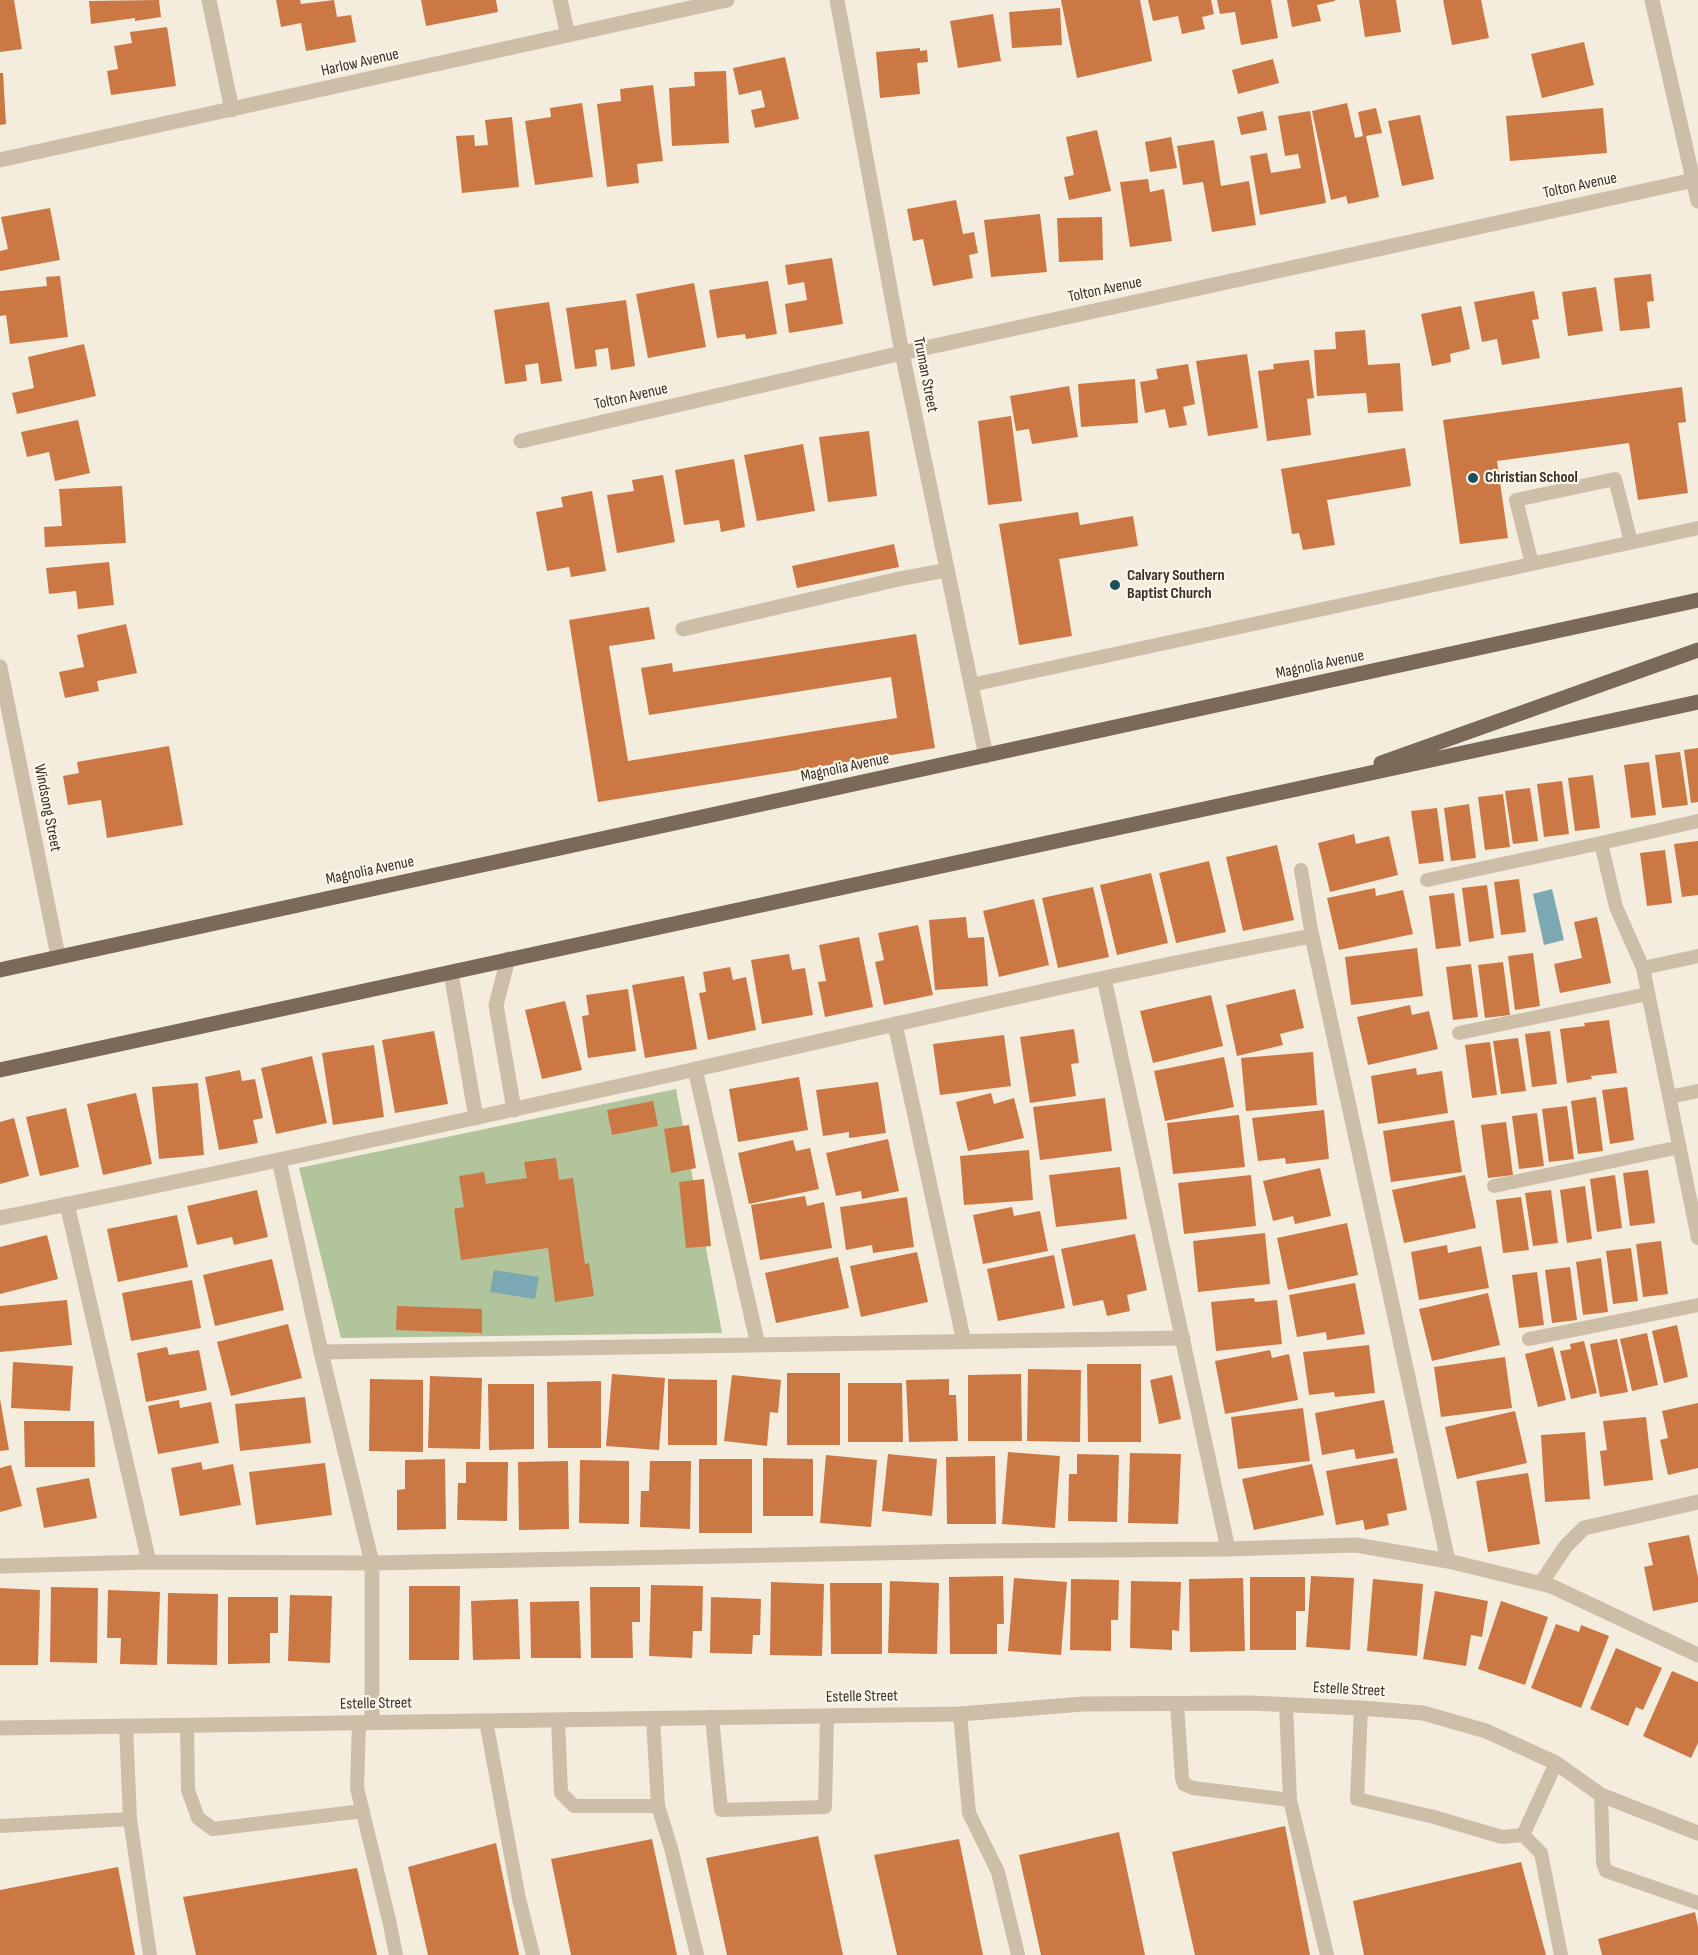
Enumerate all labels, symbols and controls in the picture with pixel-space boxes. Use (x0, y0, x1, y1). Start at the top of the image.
street label: Harlow Avenue (319, 45, 401, 81)
street label: Tolton Avenue (1541, 169, 1619, 203)
street label: Tolton Avenue (1066, 273, 1144, 307)
street label: Truman Street (908, 336, 942, 414)
street label: Tolton Avenue (592, 379, 670, 415)
place label: Christian School (1485, 468, 1578, 488)
marker: Christian School (1466, 471, 1480, 485)
place label: Calvary Southern Baptist Church (1127, 566, 1225, 604)
marker: Calvary Southern Baptist Church (1108, 578, 1122, 592)
street label: Magnolia Avenue (1274, 646, 1366, 684)
street label: Magnolia Avenue (799, 749, 891, 787)
street label: Windsong Street (29, 763, 65, 853)
street label: Magnolia Avenue (324, 852, 416, 890)
street label: Estelle Street (1312, 1679, 1386, 1701)
street label: Estelle Street (826, 1687, 898, 1707)
street label: Estelle Street (340, 1694, 412, 1714)

